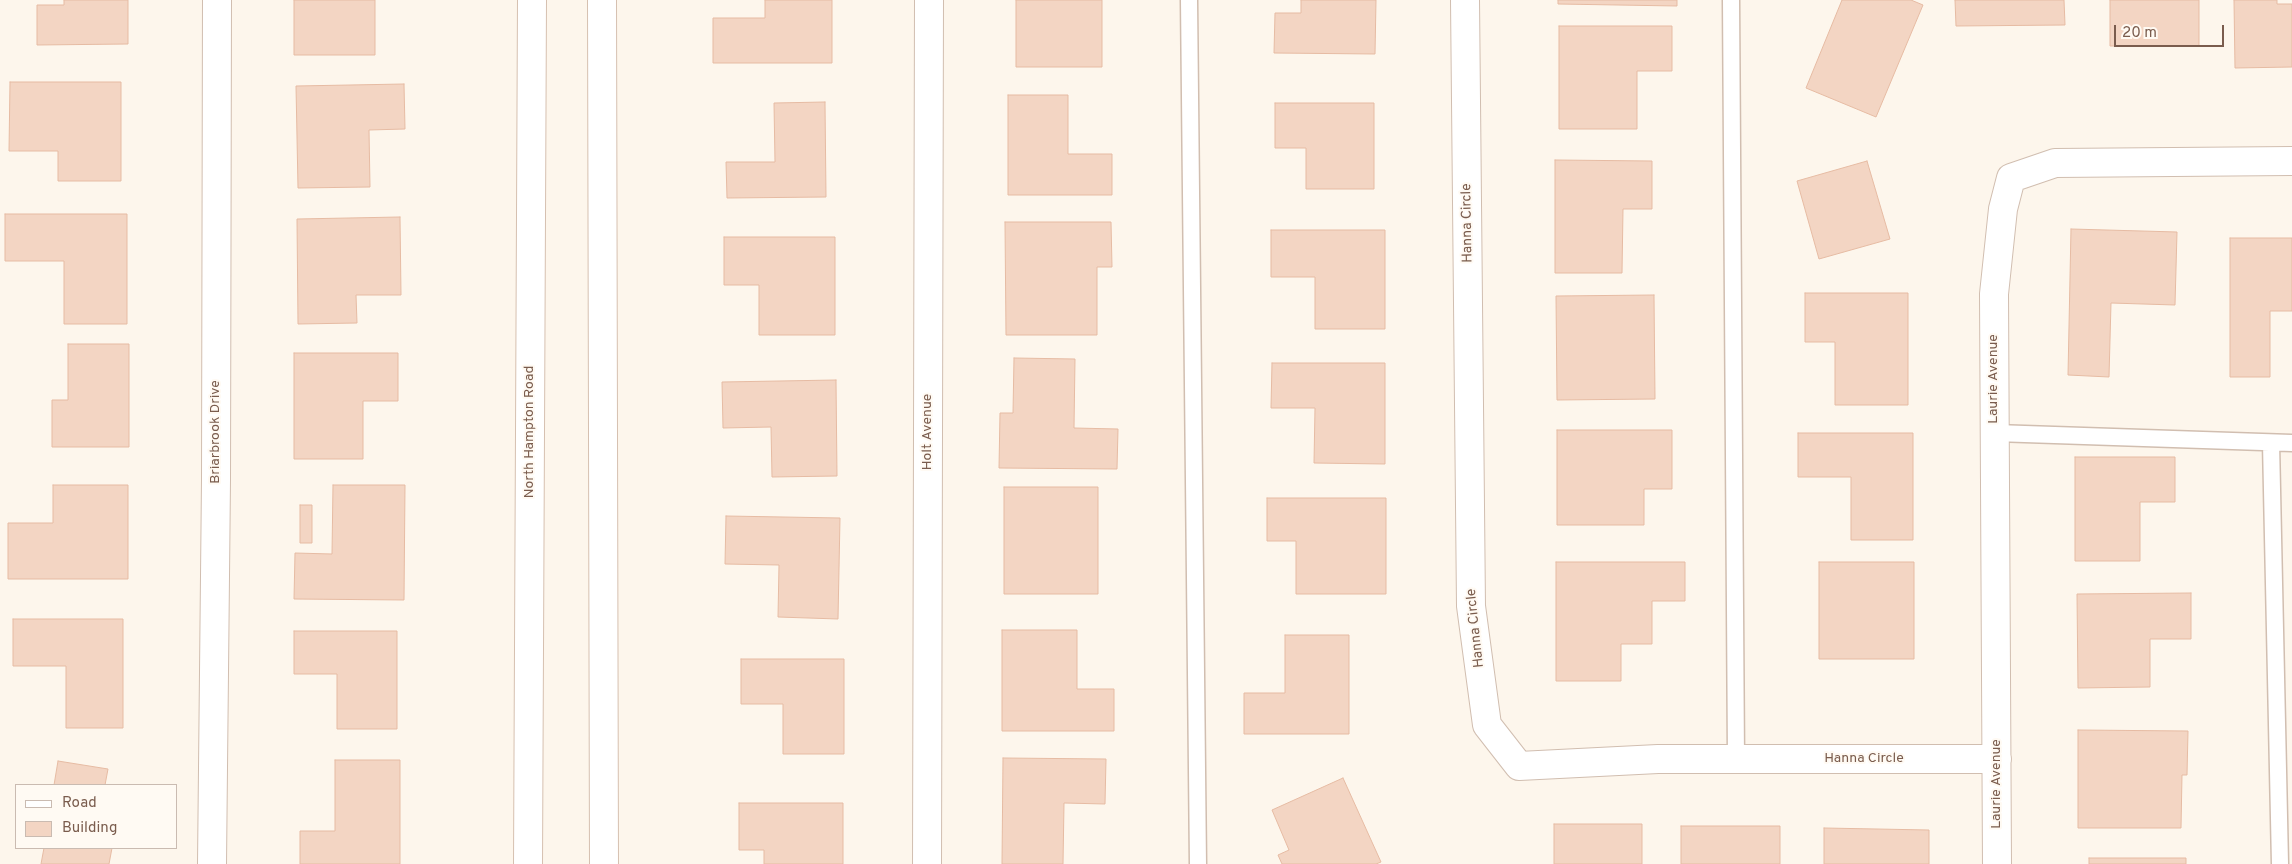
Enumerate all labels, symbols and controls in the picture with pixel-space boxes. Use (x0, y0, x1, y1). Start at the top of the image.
scale bar (2117, 15, 2227, 47)
text: 20 m (2122, 24, 2157, 43)
street label: Hanna Circle (1459, 183, 1477, 263)
street label: Laurie Avenue (1986, 334, 2002, 424)
street label: North Hampton Road (522, 366, 538, 498)
street label: Briarbrook Drive (208, 380, 224, 484)
street label: Holt Avenue (920, 394, 936, 470)
street label: Hanna Circle (1463, 588, 1489, 668)
street label: Laurie Avenue (1989, 739, 2005, 829)
street label: Hanna Circle (1824, 751, 1904, 767)
legend (15, 784, 178, 849)
text: Road (62, 794, 97, 813)
text: Building (62, 819, 117, 838)

